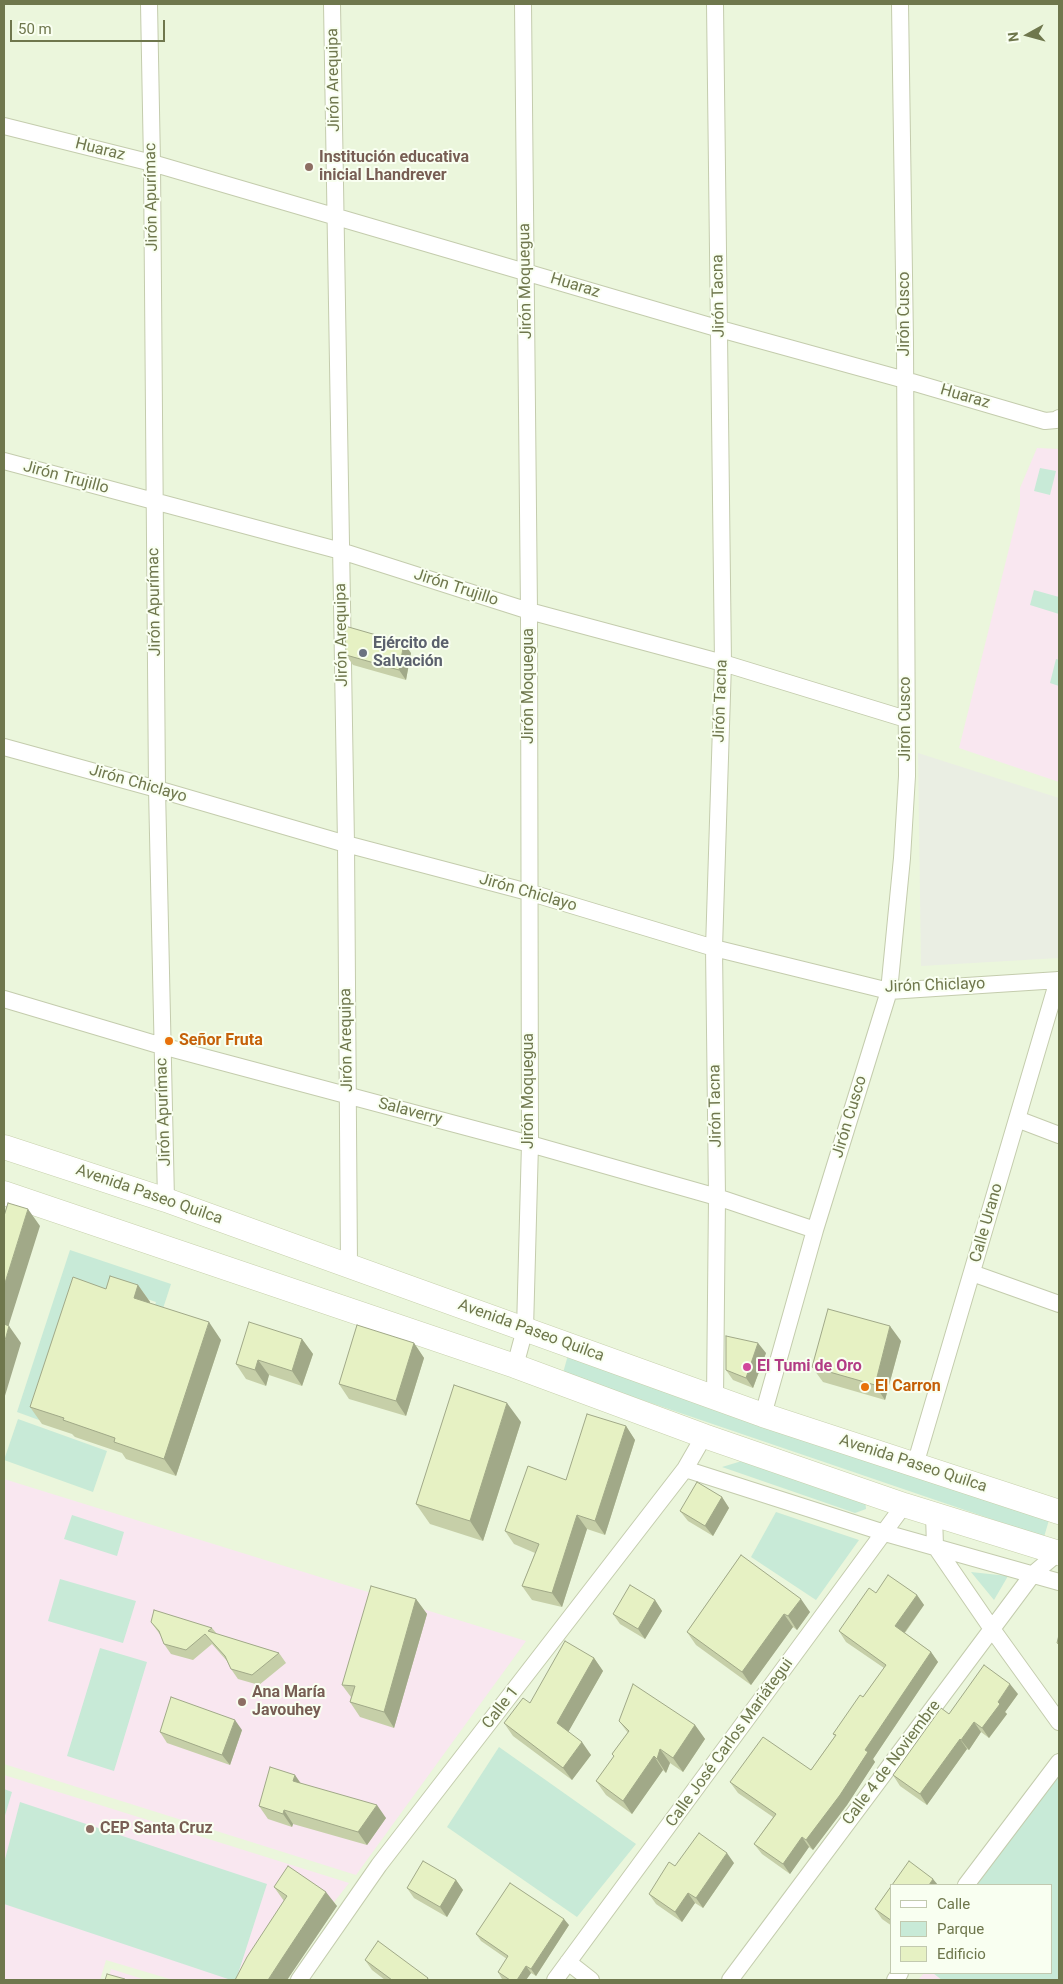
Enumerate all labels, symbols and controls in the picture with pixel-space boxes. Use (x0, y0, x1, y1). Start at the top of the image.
scale bar (12, 10, 168, 42)
north arrow (1003, 10, 1053, 60)
text: 50 m (18, 20, 52, 38)
street label: Jirón Arequipa (323, 28, 345, 132)
text: N (1005, 31, 1022, 43)
street label: Huaraz (73, 135, 127, 165)
street label: Jirón Apurímac (141, 143, 163, 251)
place label: Institución educativa inicial Lhandrever (319, 148, 469, 186)
marker: Institución educativa inicial Lhandrever (303, 161, 315, 173)
street label: Jirón Moquegua (515, 223, 537, 339)
street label: Jirón Tacna (709, 254, 729, 338)
street label: Huaraz (548, 269, 602, 303)
street label: Jirón Cusco (895, 272, 915, 356)
street label: Huaraz (938, 381, 992, 413)
street label: Jirón Trujillo (21, 457, 111, 499)
street label: Jirón Apurímac (144, 548, 166, 656)
street label: Jirón Trujillo (411, 565, 501, 611)
street label: Jirón Arequipa (331, 583, 353, 687)
street label: Jirón Moquegua (519, 628, 539, 744)
place label: Ejército de Salvación (373, 634, 449, 672)
marker: Ejército de Salvación (357, 647, 369, 659)
street label: Jirón Tacna (710, 659, 732, 743)
street label: Jirón Cusco (896, 677, 916, 761)
street label: Jirón Chiclayo (87, 761, 189, 807)
street label: Jirón Chiclayo (477, 870, 579, 916)
street label: Jirón Chiclayo (884, 975, 986, 997)
street label: Jirón Arequipa (336, 988, 358, 1092)
place label: Señor Fruta (179, 1031, 263, 1051)
street label: Jirón Moquegua (519, 1033, 539, 1149)
marker: Señor Fruta (163, 1035, 175, 1047)
street label: Jirón Apurímac (153, 1057, 175, 1167)
street label: Jirón Tacna (706, 1064, 726, 1148)
street label: Jirón Cusco (828, 1074, 872, 1160)
street label: Salaverry (376, 1094, 444, 1130)
street label: Avenida Paseo Quilca (73, 1161, 225, 1229)
street label: Calle Urano (967, 1181, 1007, 1265)
street label: Avenida Paseo Quilca (455, 1296, 607, 1366)
place label: El Tumi de Oro (757, 1357, 862, 1377)
marker: El Tumi de Oro (741, 1361, 753, 1373)
place label: El Carron (875, 1377, 941, 1397)
marker: El Carron (859, 1381, 871, 1393)
street label: Avenida Paseo Quilca (837, 1431, 989, 1497)
street label: Calle José Carlos Mariátegui (662, 1655, 798, 1831)
place label: Ana María Javouhey (252, 1683, 325, 1721)
street label: Calle 1 (479, 1683, 523, 1733)
marker: Ana María Javouhey (236, 1696, 248, 1708)
street label: Calle 4 de Noviembre (839, 1697, 945, 1829)
place label: CEP Santa Cruz (100, 1819, 213, 1839)
marker: CEP Santa Cruz (84, 1823, 96, 1835)
legend (890, 1884, 1053, 1974)
text: Calle (937, 1895, 970, 1913)
text: Parque (937, 1920, 984, 1938)
text: Edificio (937, 1945, 986, 1963)

